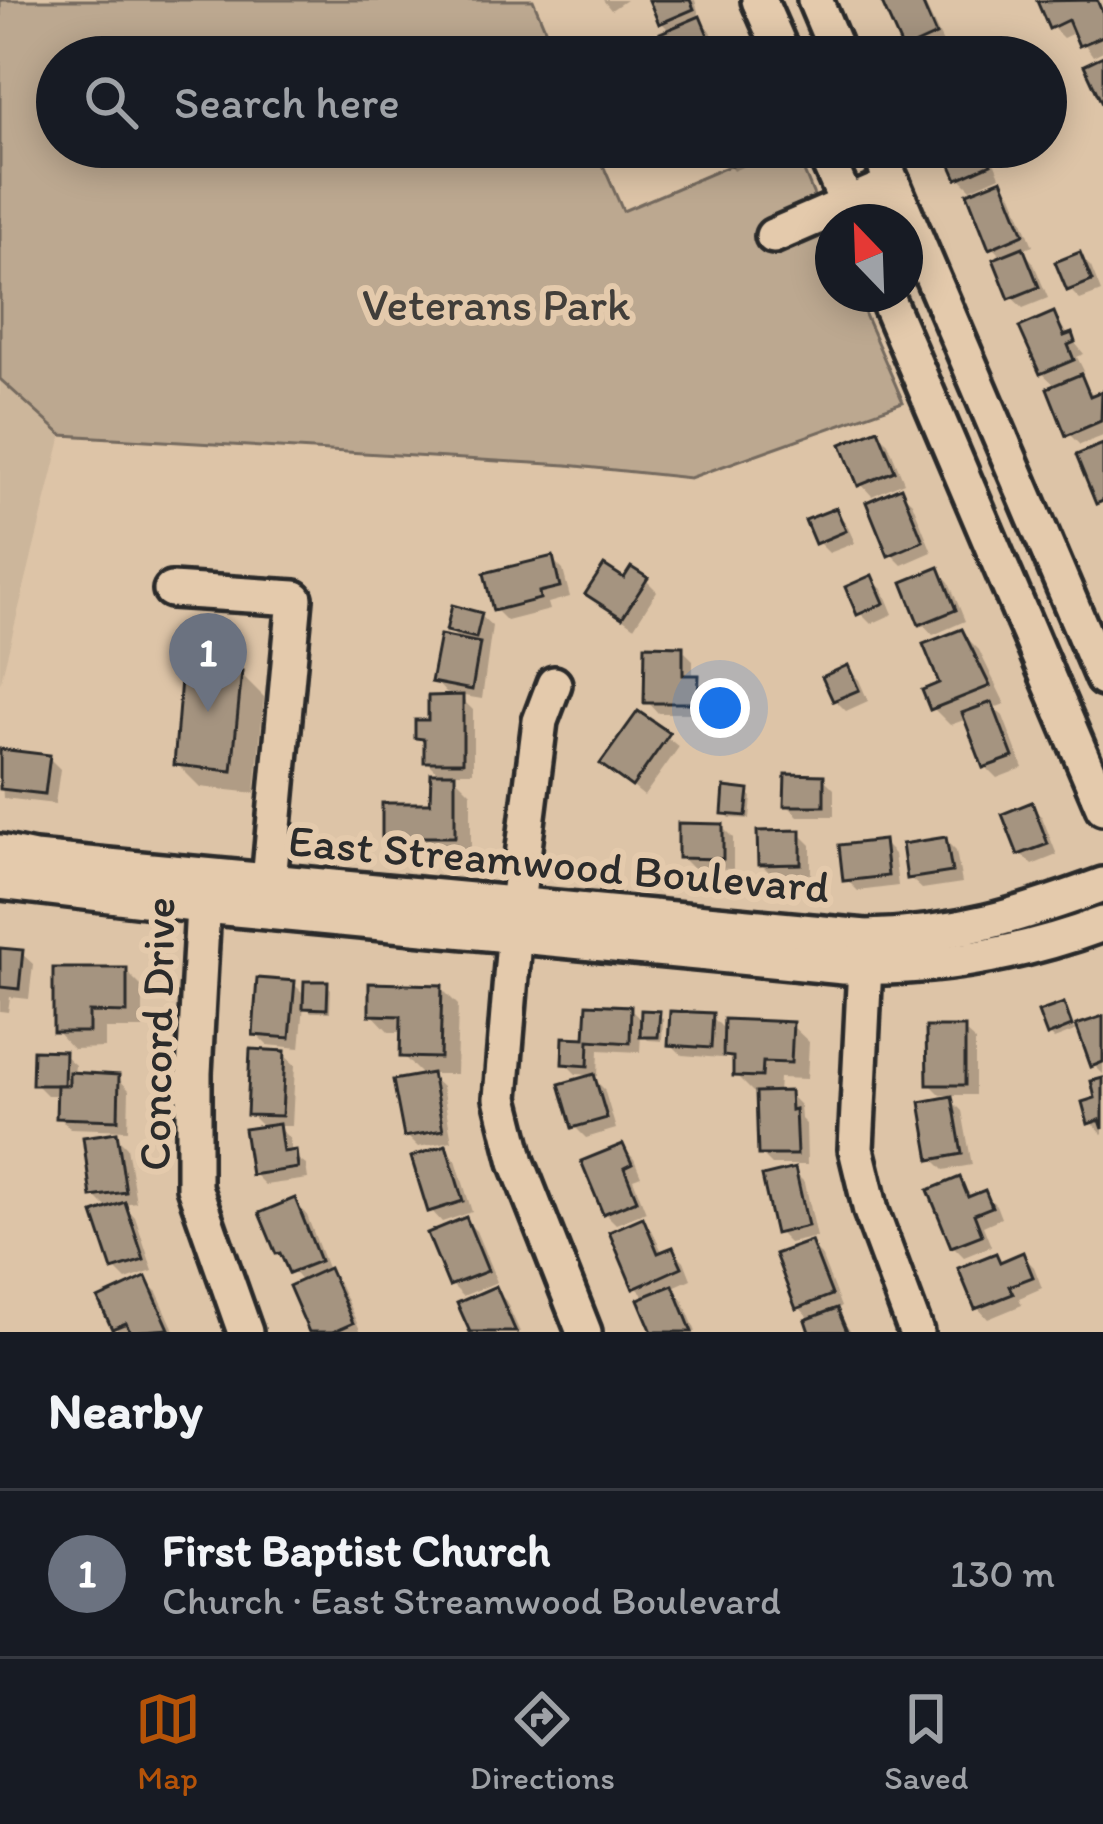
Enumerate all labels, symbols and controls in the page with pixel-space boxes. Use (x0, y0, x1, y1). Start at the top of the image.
search box (36, 36, 1067, 168)
icon: search (78, 69, 144, 135)
text: Search here (174, 75, 400, 129)
north arrow (815, 204, 923, 312)
park label: Veterans Park (362, 277, 630, 331)
pin: 1 (169, 613, 247, 712)
your location (690, 678, 750, 738)
street label: East Streamwood Boulevard (286, 812, 832, 914)
street label: Concord Drive (127, 897, 185, 1171)
text: Nearby (48, 1380, 203, 1441)
text: First Baptist Church (162, 1523, 550, 1577)
text: 1 (78, 1550, 96, 1597)
text: 130 m (950, 1550, 1055, 1597)
text: Church · East Streamwood Boulevard (162, 1577, 781, 1624)
tab: Map (135, 1686, 201, 1797)
tab: Directions (470, 1686, 615, 1797)
tab: Saved (884, 1686, 968, 1797)

